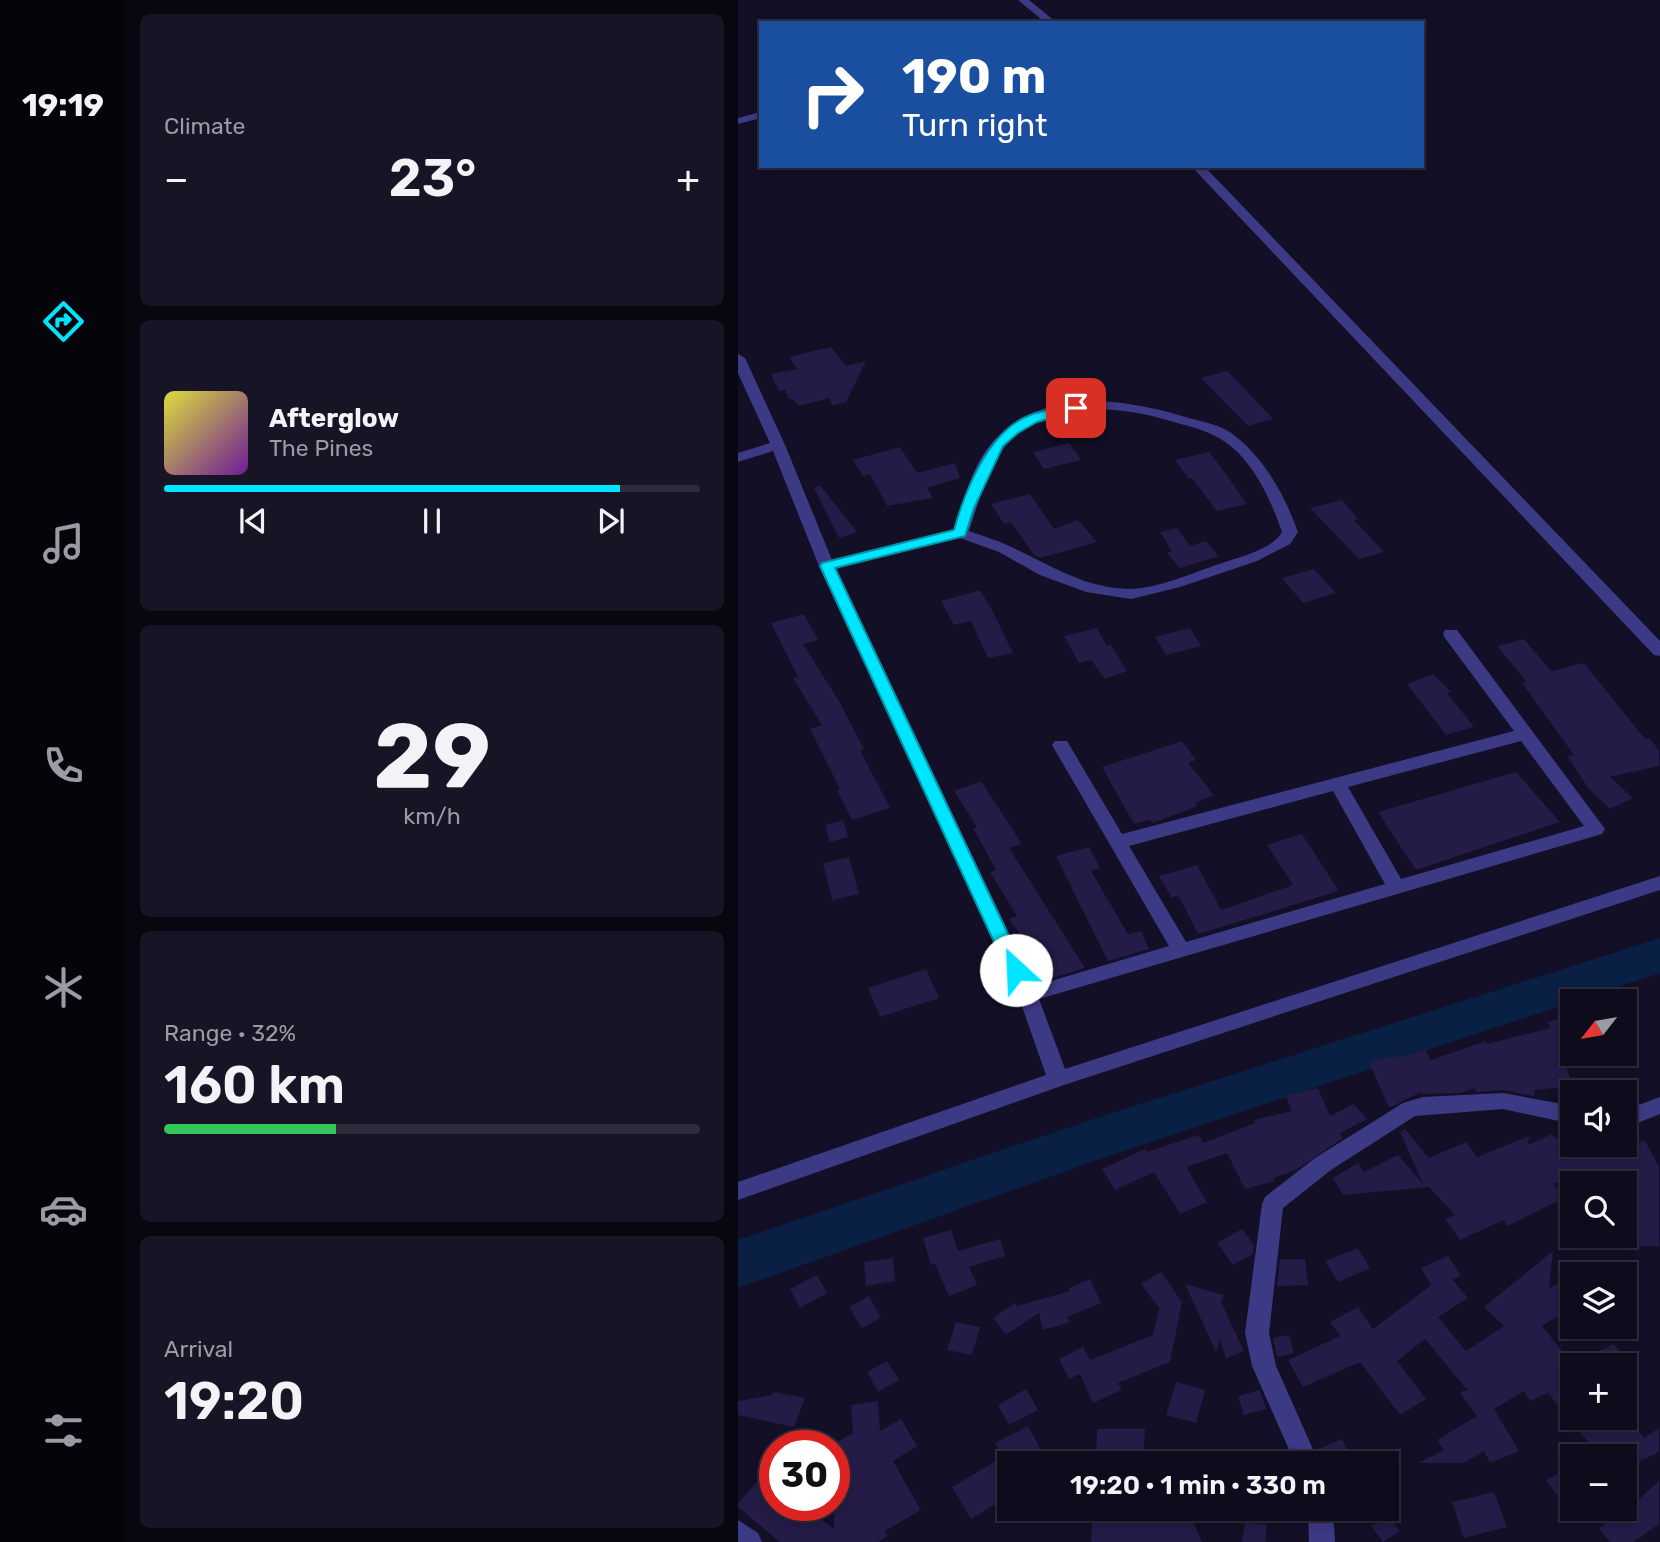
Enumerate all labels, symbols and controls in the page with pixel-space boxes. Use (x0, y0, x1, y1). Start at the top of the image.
text: 190 m (902, 47, 1046, 105)
icon: right (787, 49, 878, 140)
text: 19:19 (22, 86, 104, 124)
text: Turn right (902, 106, 1047, 144)
text: Climate (164, 112, 245, 140)
text: 23° (389, 147, 476, 209)
text: − (164, 156, 189, 202)
text: + (676, 156, 700, 202)
icon: directions (39, 297, 88, 346)
pin (1046, 378, 1106, 438)
icon: arrive (1057, 389, 1095, 427)
text: Afterglow (269, 403, 399, 434)
text: The Pines (269, 434, 373, 462)
icon: previous (234, 502, 272, 540)
icon: pause (413, 502, 451, 540)
icon: next (592, 502, 630, 540)
icon: music (39, 519, 88, 568)
text: 29 (373, 702, 491, 810)
icon: phone (39, 741, 88, 790)
text: km/h (403, 802, 461, 830)
position arrow (979, 933, 1053, 1007)
icon: climate (39, 963, 88, 1012)
north arrow (1560, 989, 1638, 1066)
map controls (1560, 989, 1637, 1521)
text: Range · 32% (164, 1019, 296, 1047)
text: 160 km (164, 1054, 345, 1116)
button: sound (1560, 1080, 1637, 1157)
button: search (1560, 1171, 1637, 1248)
icon: car (39, 1185, 88, 1234)
button: layers (1560, 1262, 1637, 1339)
text: Arrival (164, 1335, 233, 1363)
button: + (1560, 1353, 1637, 1430)
text: 19:20 (164, 1370, 304, 1432)
icon: filters (39, 1406, 88, 1455)
speed limit sign: 30 (759, 1430, 850, 1521)
button: − (1560, 1444, 1637, 1521)
text: 19:20 · 1 min · 330 m (1070, 1470, 1326, 1501)

